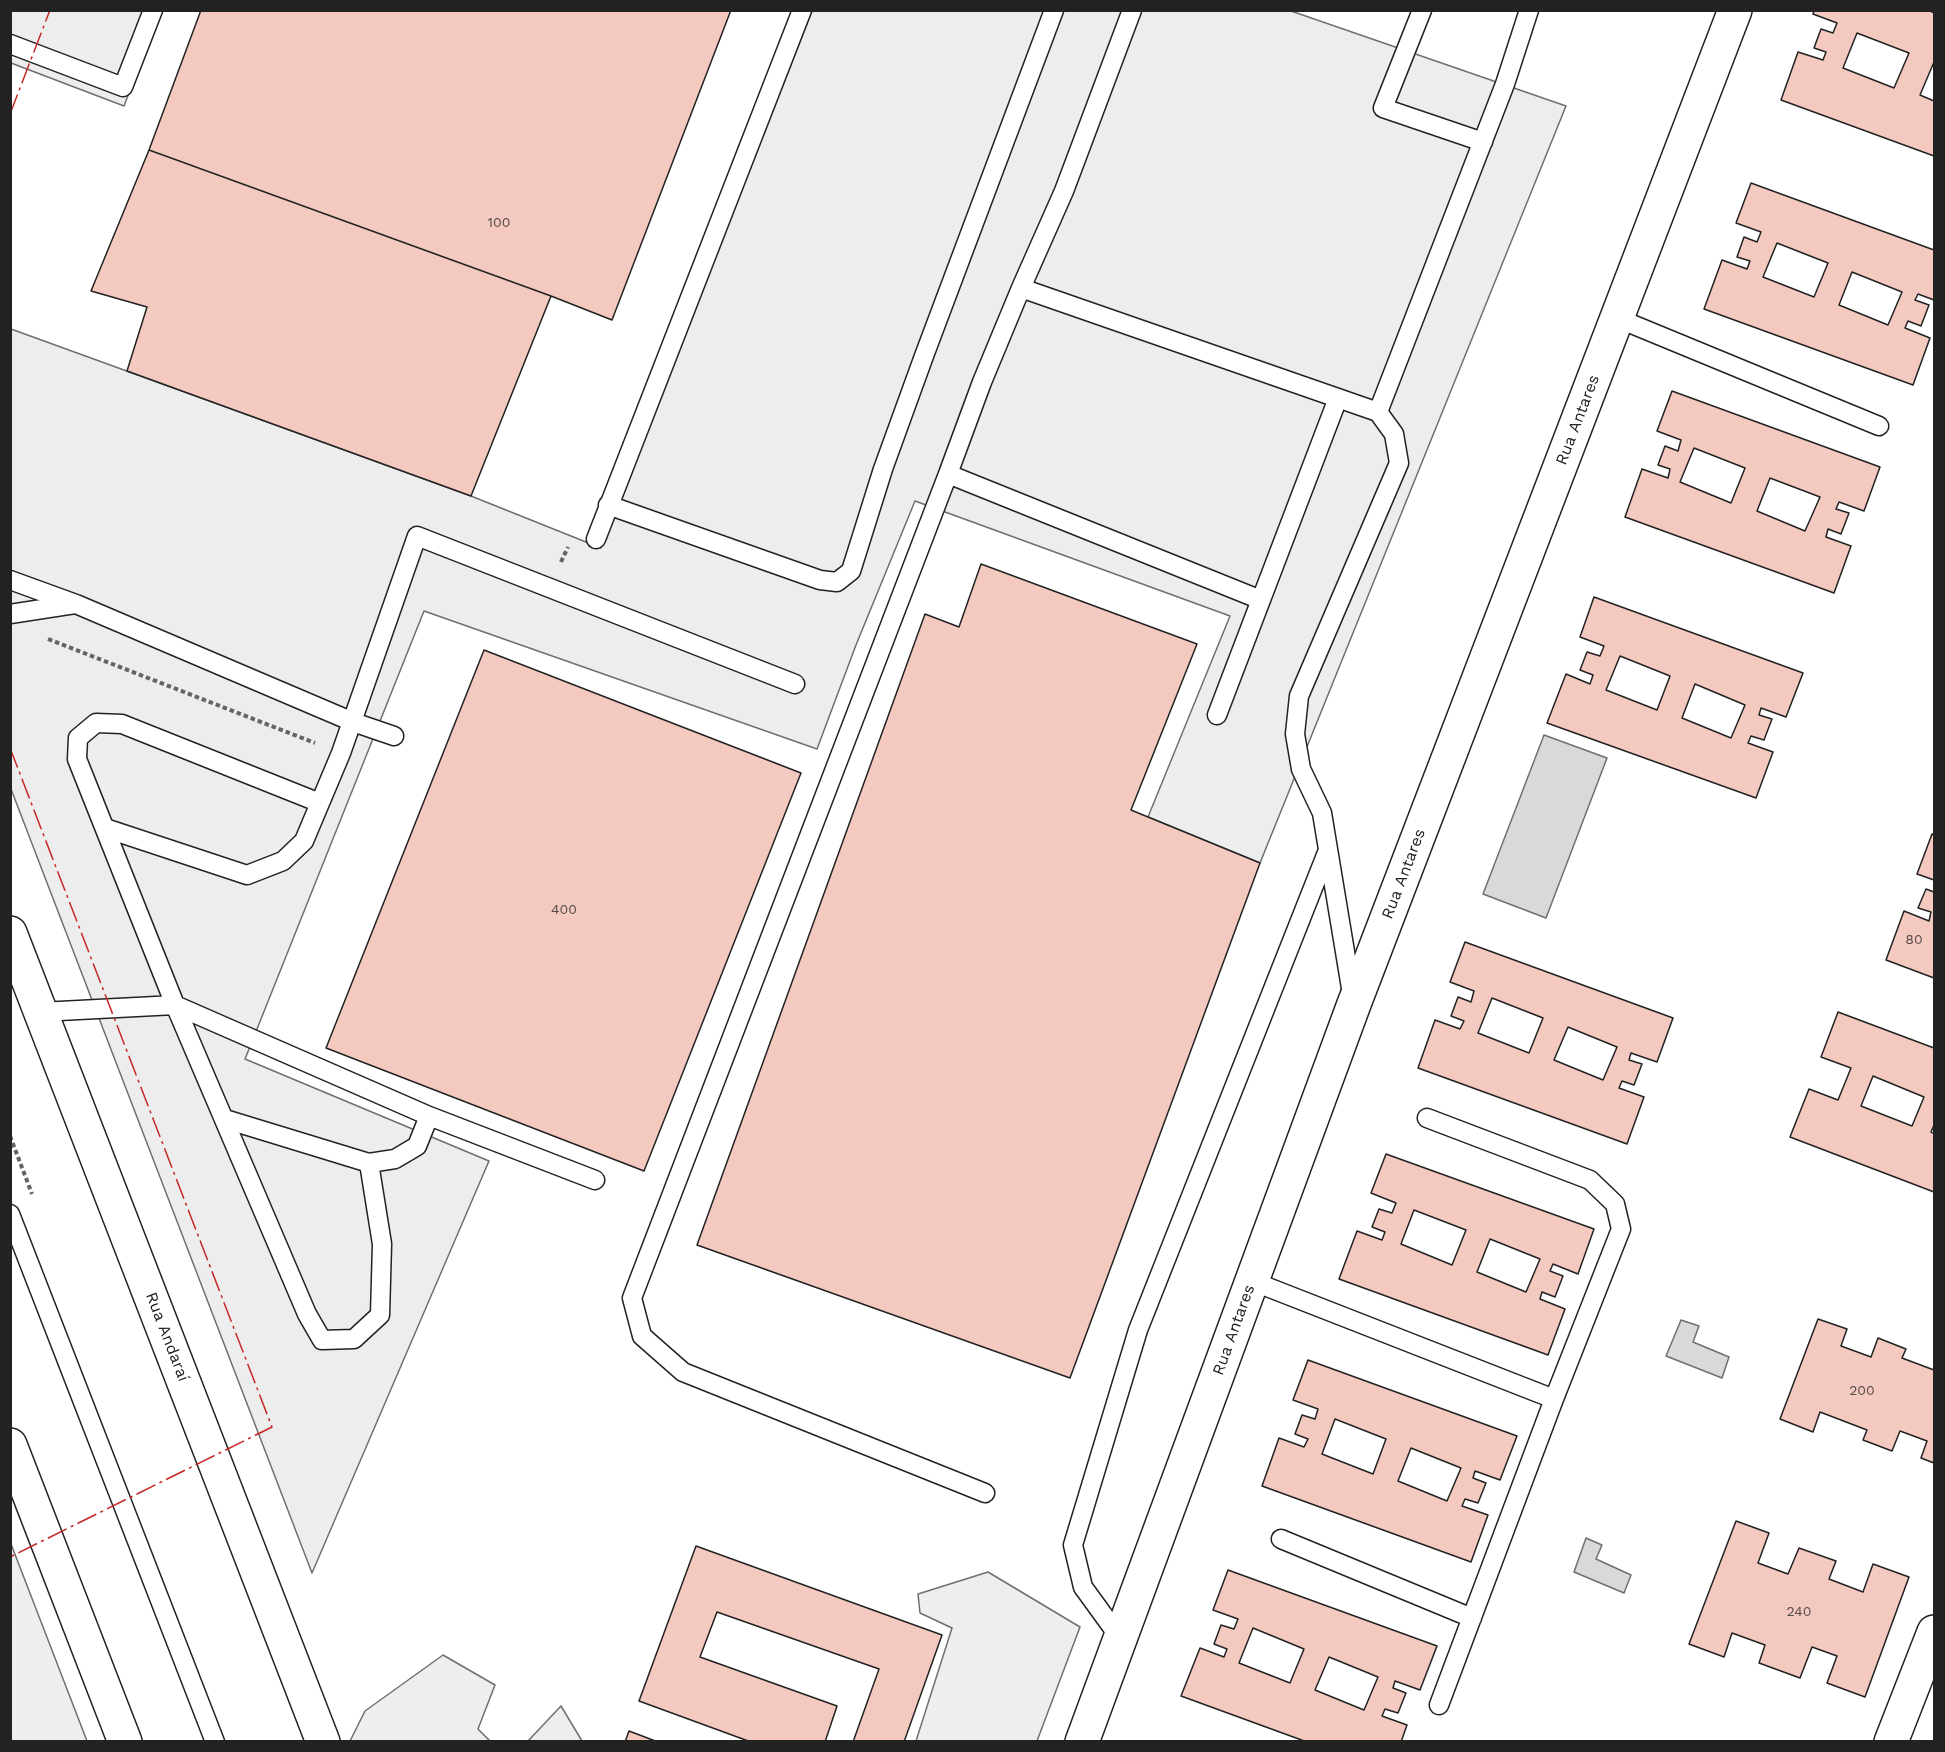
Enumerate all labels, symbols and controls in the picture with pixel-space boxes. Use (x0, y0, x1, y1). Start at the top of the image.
house number: 100 (488, 215, 510, 231)
street label: Rua Antares (1552, 372, 1604, 468)
street label: Rua Antares (1378, 826, 1430, 922)
house number: 400 (551, 902, 577, 918)
house number: 80 (1905, 932, 1923, 948)
street label: Rua Antares (1209, 1282, 1259, 1378)
street label: Rua Andaraí (141, 1290, 193, 1384)
house number: 200 (1849, 1383, 1875, 1399)
house number: 240 (1786, 1604, 1812, 1620)

